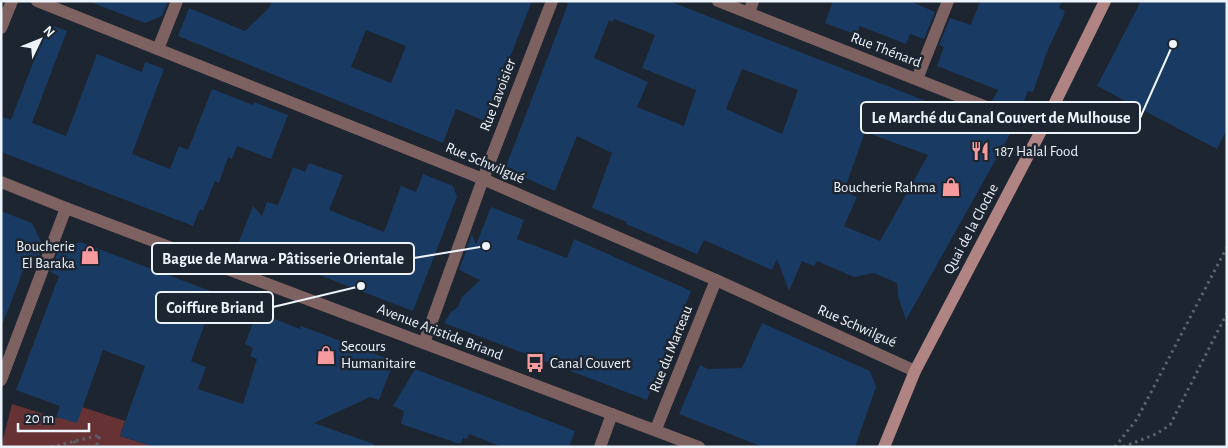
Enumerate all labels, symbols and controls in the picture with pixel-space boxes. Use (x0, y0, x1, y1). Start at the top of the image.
north arrow (15, 15, 65, 65)
text: N (40, 23, 57, 40)
street label: Rue Thénard (849, 30, 923, 70)
street label: Rue Lavoisier (477, 57, 519, 133)
callout: Le Marché du Canal Couvert de Mulhouse (861, 102, 1140, 133)
text: Le Marché du Canal Couvert de Mulhouse (872, 110, 1131, 126)
street label: Rue Schwilgué (443, 140, 527, 186)
restaurant icon: 187 Halal Food (969, 140, 991, 162)
place label: 187 Halal Food (995, 144, 1078, 159)
shop icon: Boucherie Rahma (940, 176, 962, 198)
place label: Boucherie Rahma (833, 180, 936, 195)
street label: Quai de la Cloche (941, 181, 1001, 277)
place label: Boucherie El Baraka (16, 239, 75, 271)
callout: Bague de Marwa - Pâtisserie Orientale (152, 243, 414, 274)
shop icon: Boucherie El Baraka (79, 244, 101, 266)
text: Bague de Marwa - Pâtisserie Orientale (162, 251, 404, 267)
callout: Coiffure Briand (156, 292, 273, 323)
text: Coiffure Briand (166, 300, 264, 316)
street label: Avenue Aristide Briand (375, 301, 505, 363)
street label: Rue Schwilgué (815, 302, 899, 350)
street label: Rue du Marteau (647, 303, 695, 395)
place label: Secours Humanitaire (341, 339, 416, 371)
shop icon: Secours Humanitaire (315, 344, 337, 366)
bus stop icon: Canal Couvert (524, 352, 546, 374)
place label: Canal Couvert (550, 356, 631, 371)
scale bar (18, 400, 89, 432)
text: 20 m (25, 411, 54, 426)

